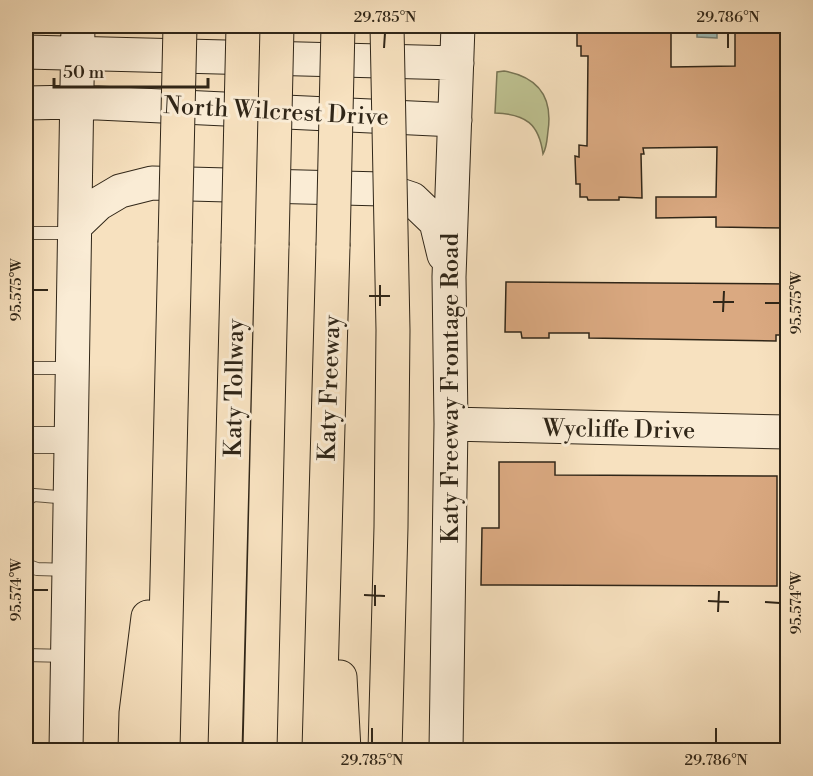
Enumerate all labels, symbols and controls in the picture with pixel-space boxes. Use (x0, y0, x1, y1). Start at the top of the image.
text: 29.785°N (354, 8, 416, 27)
text: 29.786°N (696, 8, 760, 27)
scale bar (54, 51, 208, 89)
text: 50 m (63, 61, 105, 84)
street label: North Wilcrest Drive (162, 91, 389, 133)
street label: Katy Freeway Frontage Road (436, 233, 466, 543)
text: 95.575°W (7, 258, 26, 322)
text: 95.575°W (787, 271, 806, 335)
street label: Katy Freeway (312, 314, 348, 461)
street label: Katy Tollway (219, 318, 251, 457)
street label: Wycliffe Drive (541, 414, 695, 446)
text: 95.574°W (7, 558, 26, 622)
text: 95.574°W (787, 571, 806, 635)
text: 29.785°N (341, 751, 403, 770)
text: 29.786°N (684, 751, 748, 770)

